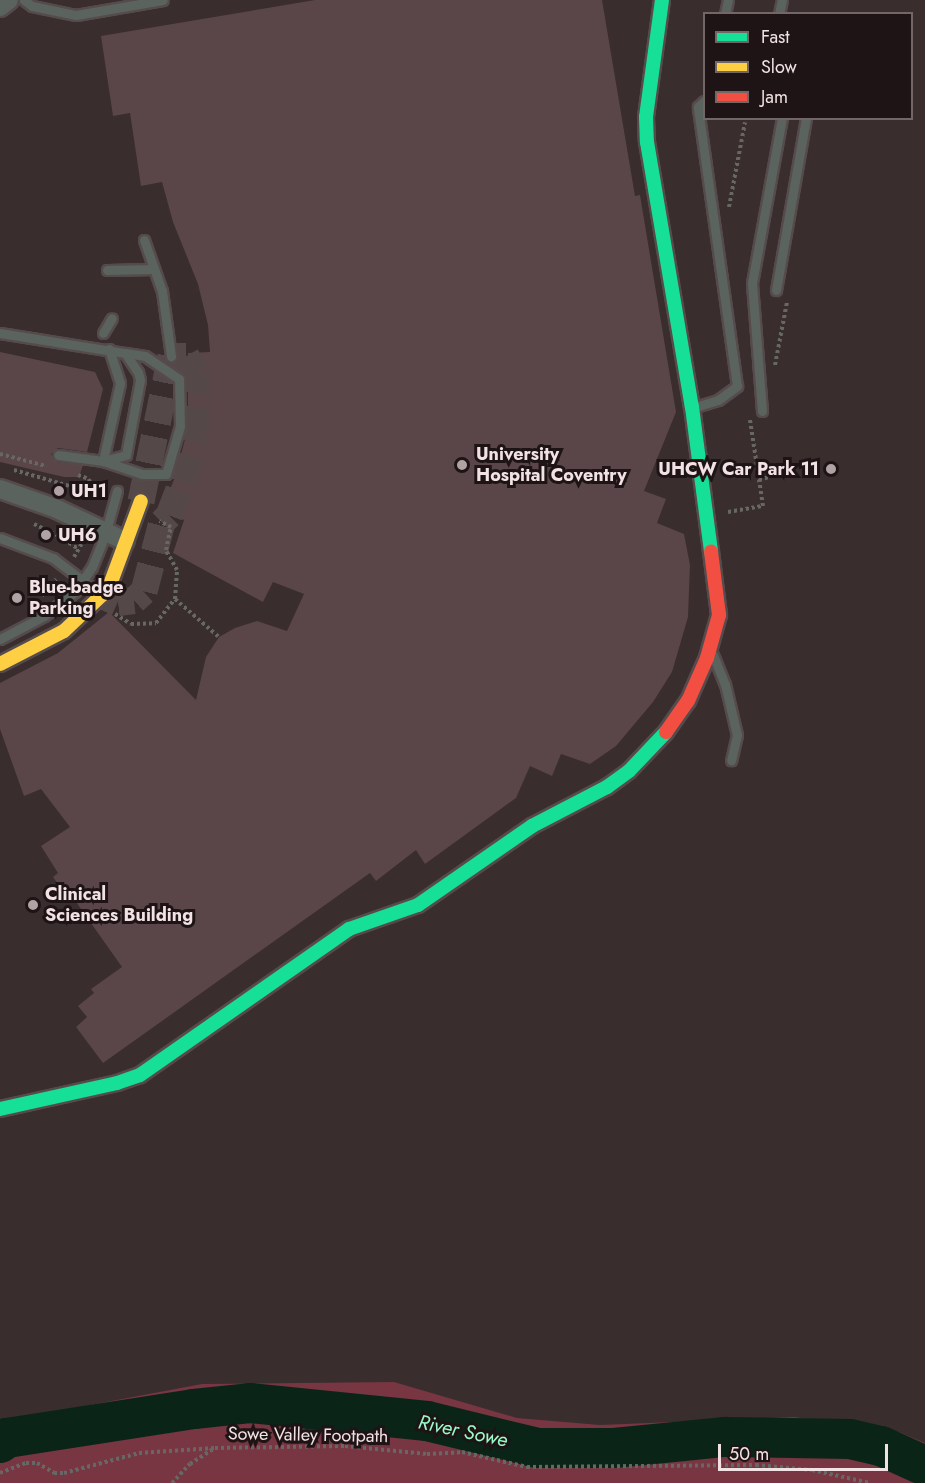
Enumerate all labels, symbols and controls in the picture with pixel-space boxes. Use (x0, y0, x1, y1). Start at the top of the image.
legend (703, 12, 913, 120)
text: Fast (761, 24, 790, 50)
text: Slow (761, 54, 797, 80)
text: Jam (761, 84, 788, 110)
place label: University Hospital Coventry (476, 444, 627, 486)
marker: University Hospital Coventry (453, 456, 471, 474)
place label: UHCW Car Park 11 (658, 458, 819, 480)
marker: UHCW Car Park 11 (824, 462, 838, 476)
place label: UH1 (71, 480, 107, 502)
marker: UH1 (52, 484, 66, 498)
place label: UH6 (58, 524, 97, 546)
marker: UH6 (39, 528, 53, 542)
place label: Blue-badge Parking (29, 577, 124, 620)
marker: Blue-badge Parking (10, 591, 24, 605)
place label: Clinical Sciences Building (45, 884, 193, 926)
marker: Clinical Sciences Building (26, 898, 40, 912)
water label: River Sowe (416, 1410, 510, 1452)
street label: Sowe Valley Footpath (228, 1423, 388, 1447)
scale bar (721, 1432, 890, 1470)
text: 50 m (729, 1441, 769, 1467)

